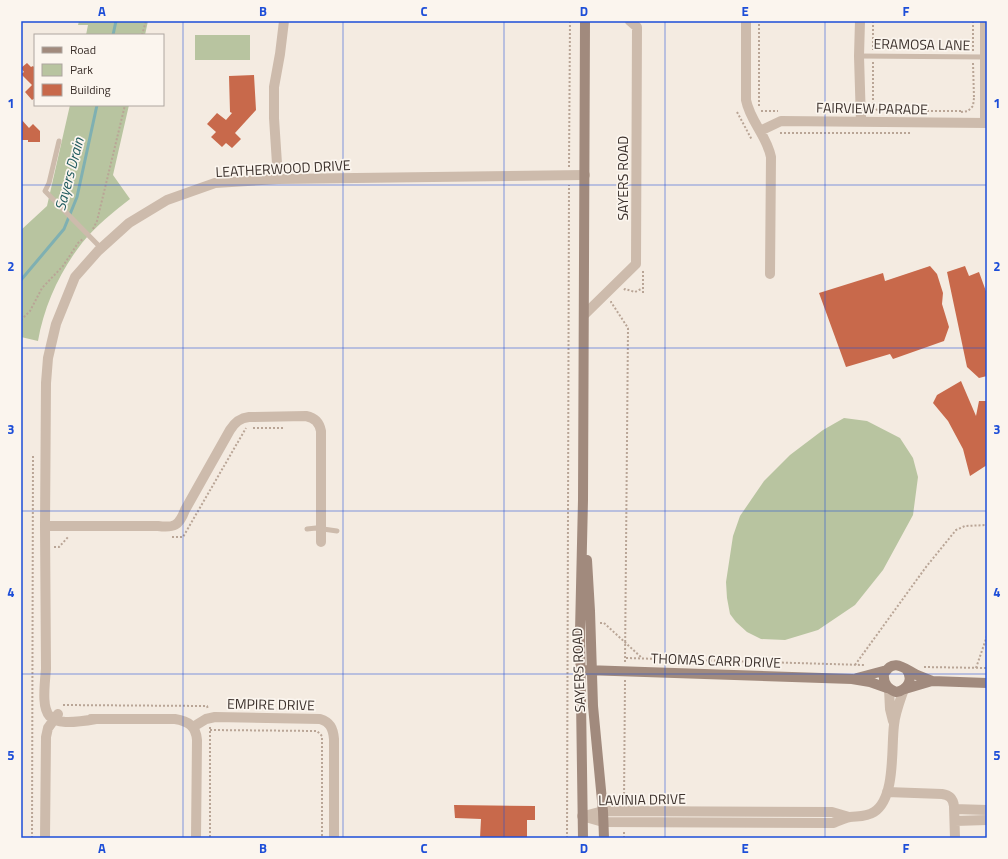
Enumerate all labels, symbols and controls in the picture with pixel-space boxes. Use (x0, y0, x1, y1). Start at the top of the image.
text: A (98, 1, 106, 21)
text: B (259, 1, 267, 21)
text: C (420, 1, 428, 21)
text: D (580, 1, 588, 21)
text: E (741, 1, 749, 21)
text: F (903, 1, 910, 21)
street label: ERAMOSA LANE (873, 33, 971, 55)
legend (34, 34, 164, 106)
text: Road (70, 40, 96, 59)
text: Park (70, 60, 93, 79)
text: Building (70, 80, 111, 99)
text: 1 (7, 93, 15, 113)
text: 1 (993, 93, 1001, 113)
street label: FAIRVIEW PARADE (816, 97, 928, 119)
water label: Sayers Drain (48, 134, 90, 213)
street label: SAYERS ROAD (612, 136, 633, 220)
street label: LEATHERWOOD DRIVE (215, 154, 351, 182)
text: 2 (7, 256, 15, 276)
text: 2 (993, 256, 1001, 276)
text: 3 (7, 419, 15, 439)
text: 3 (993, 419, 1001, 439)
text: 4 (7, 582, 15, 602)
text: 4 (993, 582, 1001, 602)
street label: SAYERS ROAD (566, 627, 590, 713)
street label: THOMAS CARR DRIVE (651, 647, 782, 673)
street label: EMPIRE DRIVE (227, 693, 315, 715)
text: 5 (7, 745, 15, 765)
text: 5 (993, 745, 1001, 765)
street label: LAVINIA DRIVE (598, 788, 686, 810)
text: A (98, 838, 106, 858)
text: B (259, 838, 267, 858)
text: C (420, 838, 428, 858)
text: D (580, 838, 588, 858)
text: E (741, 838, 749, 858)
text: F (903, 838, 910, 858)

